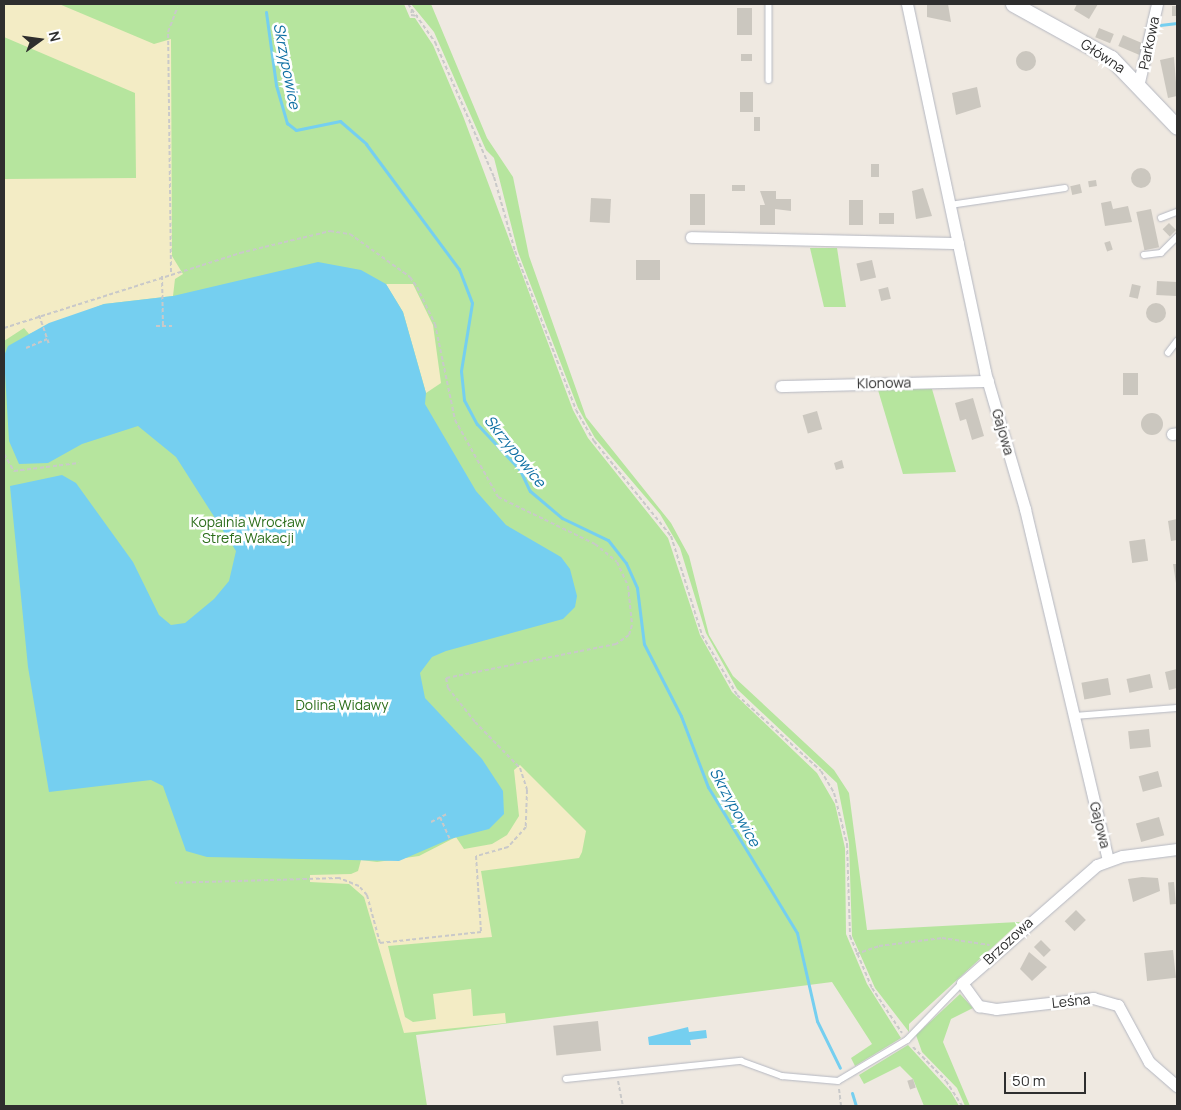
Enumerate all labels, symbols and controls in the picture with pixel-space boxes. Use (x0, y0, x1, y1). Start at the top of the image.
north arrow (15, 15, 65, 65)
street label: Parkowa (1135, 15, 1163, 71)
water label: Skrzypowice (270, 22, 304, 110)
text: N (45, 29, 65, 43)
street label: Główna (1078, 35, 1128, 77)
street label: Klonowa (857, 374, 911, 392)
street label: Gajowa (988, 407, 1018, 457)
water label: Skrzypowice (481, 412, 549, 490)
park label: Kopalnia Wrocław Strefa Wakacji (191, 514, 305, 546)
park label: Dolina Widawy (295, 697, 389, 713)
water label: Skrzypowice (706, 765, 764, 849)
street label: Gajowa (1086, 800, 1114, 850)
street label: Brzozowa (980, 914, 1036, 968)
street label: Leśna (1051, 991, 1091, 1011)
scale bar (1006, 1062, 1088, 1094)
text: 50 m (1012, 1070, 1046, 1091)

